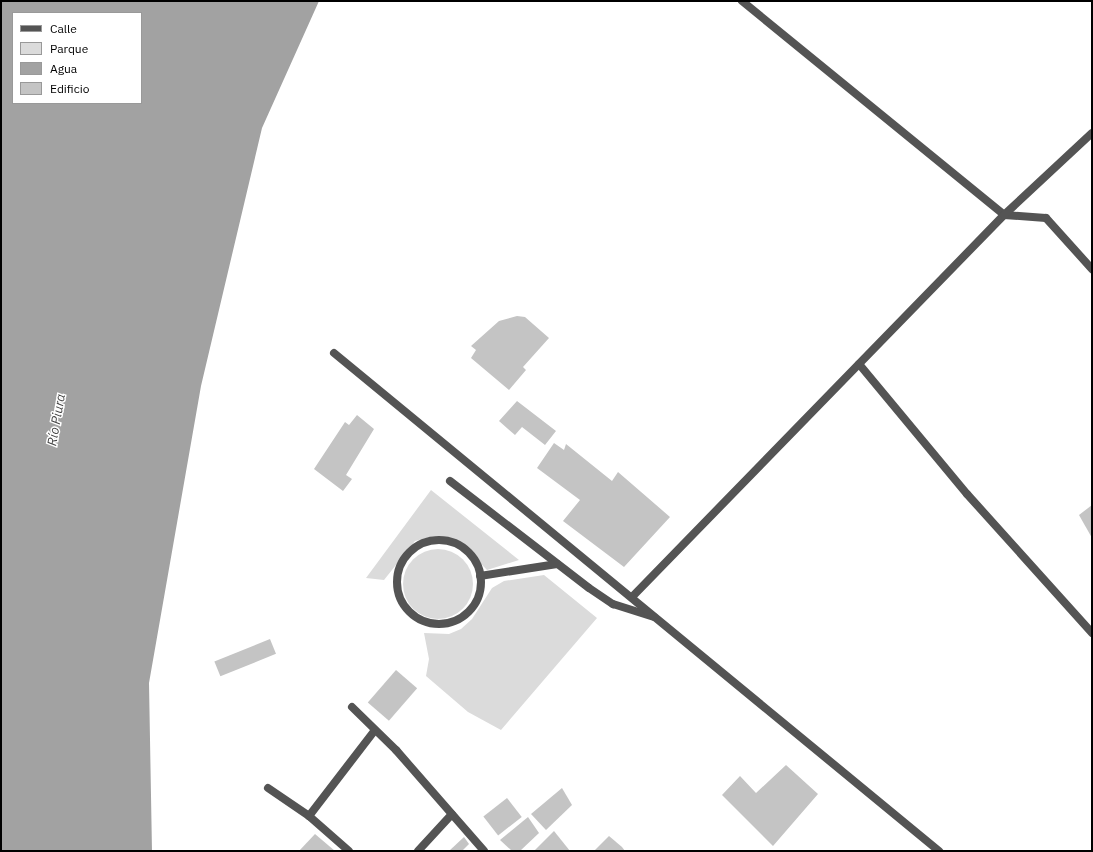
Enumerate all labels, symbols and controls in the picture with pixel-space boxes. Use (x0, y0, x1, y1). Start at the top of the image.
legend (12, 12, 142, 104)
text: Calle (50, 21, 77, 36)
text: Parque (50, 41, 88, 56)
text: Agua (50, 61, 77, 76)
text: Edificio (50, 81, 89, 96)
water label: Río Piura (45, 393, 69, 447)

